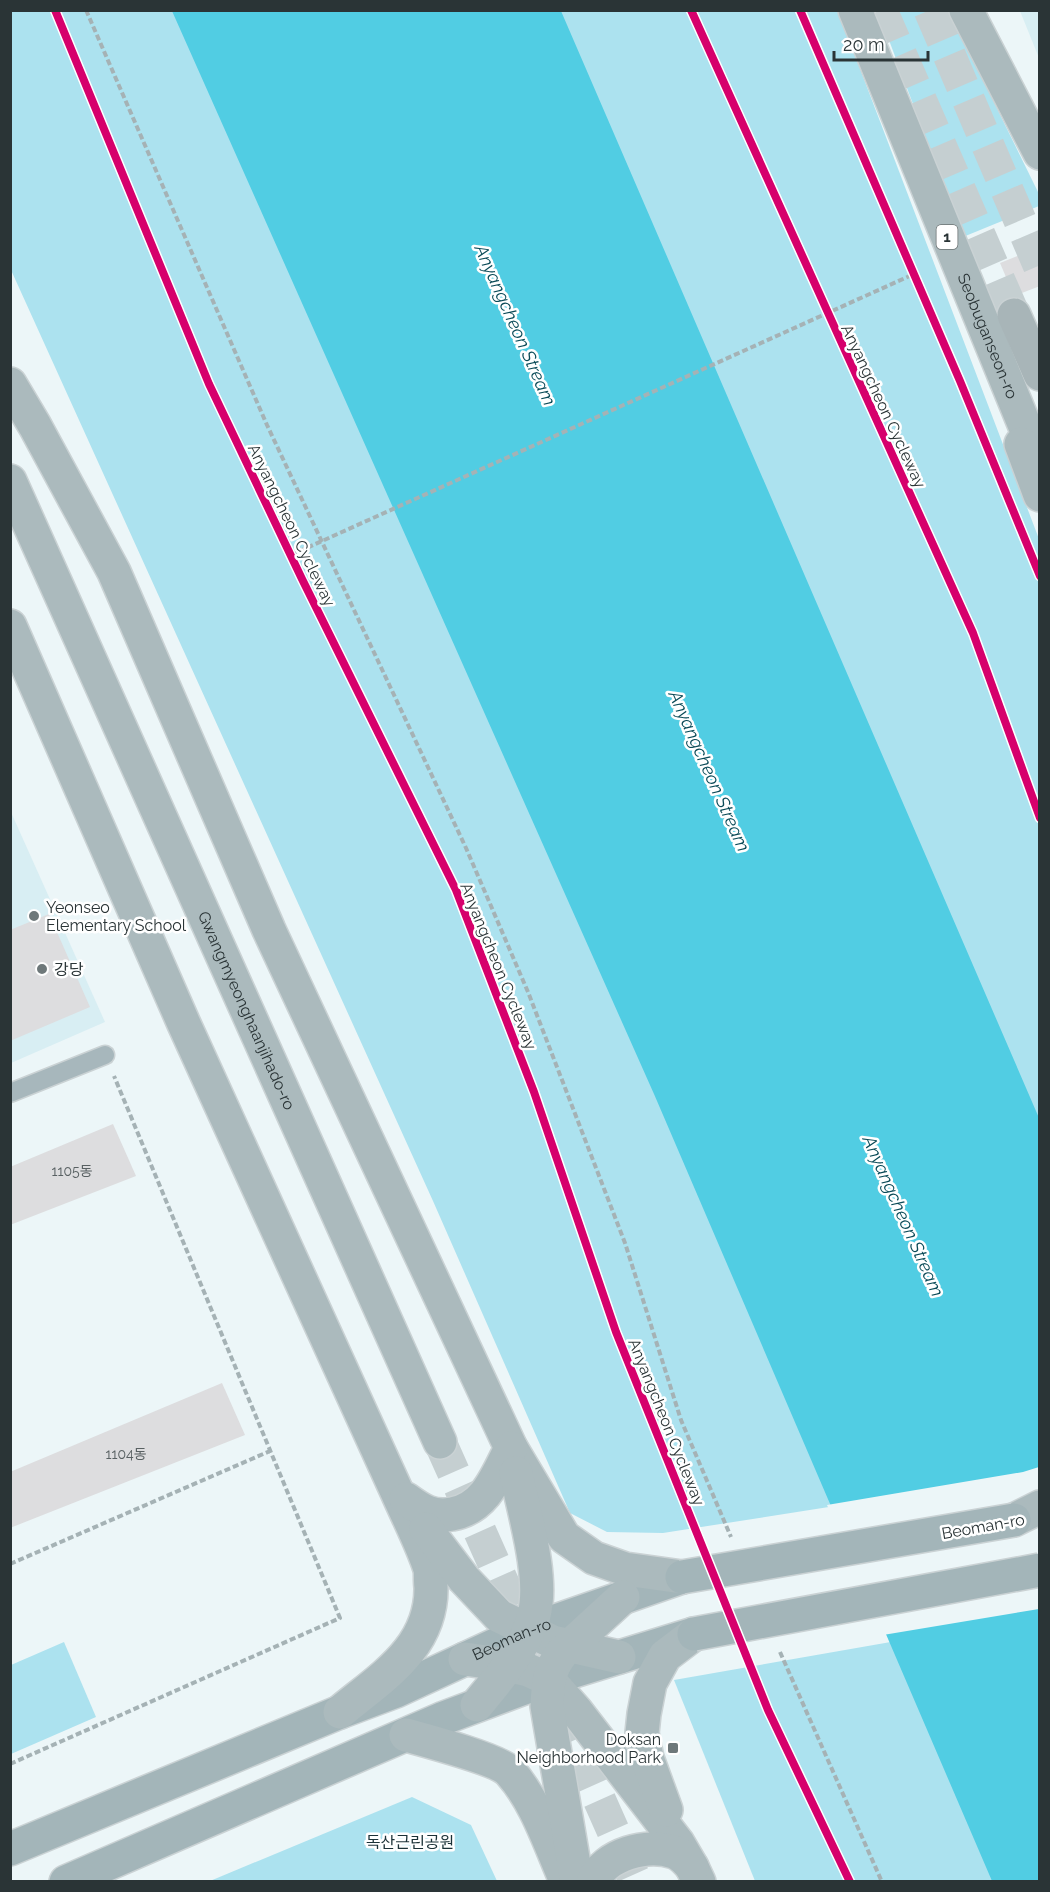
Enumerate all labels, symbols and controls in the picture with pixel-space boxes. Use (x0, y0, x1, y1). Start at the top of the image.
scale bar (834, 24, 928, 62)
text: 20 m (843, 34, 885, 55)
road number: 1 (936, 225, 958, 249)
water label: Anyangcheon Stream (470, 240, 560, 409)
street label: Seobuganseon-ro (954, 271, 1022, 402)
street label: Anyangcheon Cycleway (837, 321, 930, 491)
street label: Anyangcheon Cycleway (244, 441, 339, 610)
water label: Anyangcheon Stream (664, 686, 754, 855)
street label: Anyangcheon Cycleway (456, 880, 541, 1053)
place label: Yeonseo Elementary School (46, 898, 187, 935)
street label: Gwangmyeonghaanjihado-ro (194, 908, 299, 1113)
marker: Yeonseo Elementary School (27, 909, 41, 923)
place label: 강당 (54, 960, 84, 979)
marker: 강당 (35, 962, 49, 976)
water label: Anyangcheon Stream (858, 1131, 948, 1300)
house number: 1105동 (51, 1163, 93, 1179)
street label: Anyangcheon Cycleway (624, 1336, 709, 1509)
house number: 1104동 (105, 1446, 147, 1462)
street label: Beoman-ro (940, 1510, 1026, 1543)
street label: Beoman-ro (469, 1614, 554, 1664)
place label: Doksan Neighborhood Park (517, 1730, 662, 1767)
marker: Doksan Neighborhood Park (666, 1741, 680, 1755)
park label: 독산근린공원 (366, 1833, 454, 1852)

